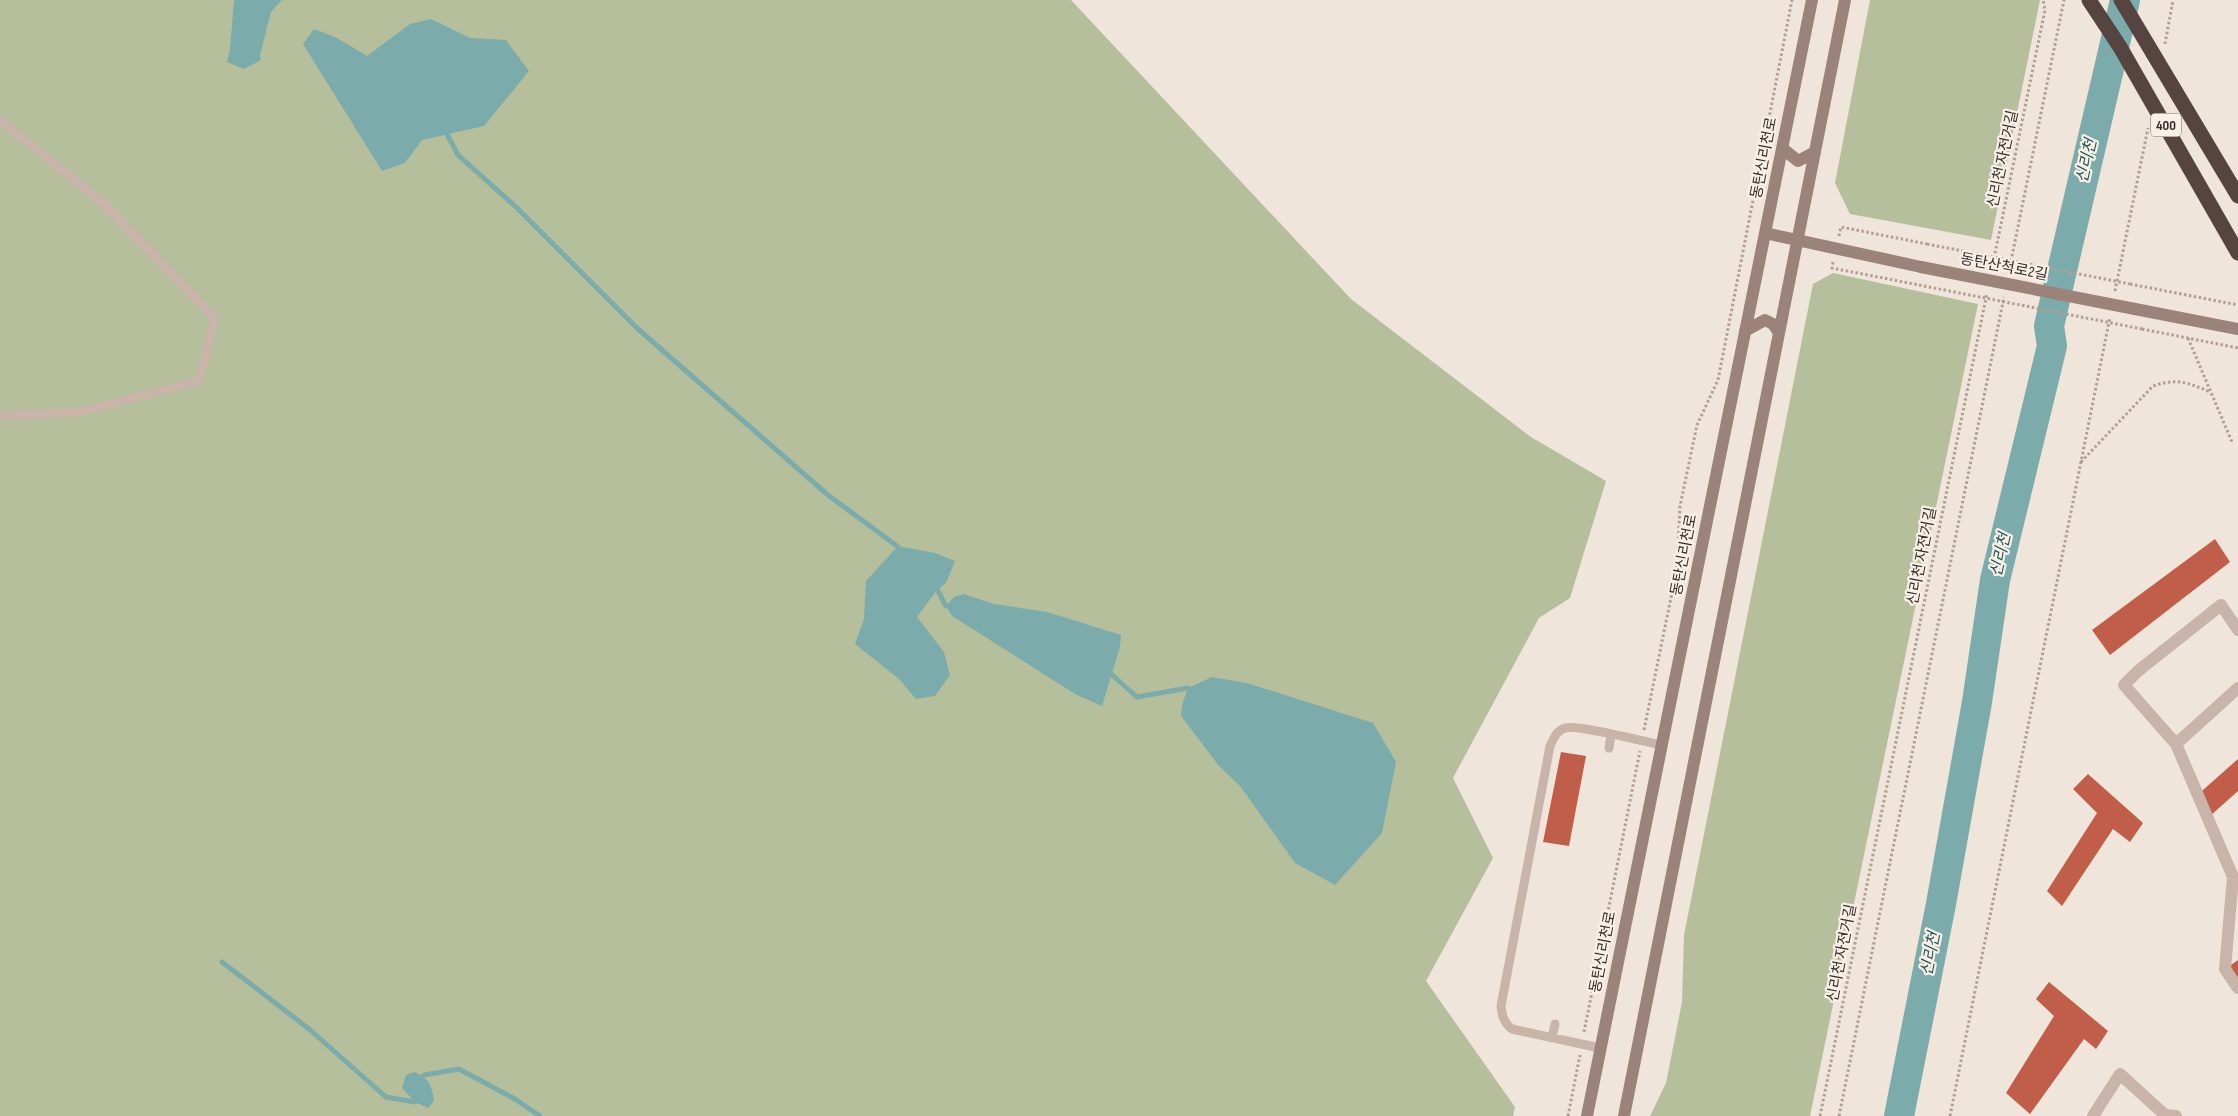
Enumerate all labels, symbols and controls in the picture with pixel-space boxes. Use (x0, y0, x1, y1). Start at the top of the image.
street label: 신리천 자전거길 (1983, 109, 2023, 209)
road number: 400 (2151, 114, 2181, 136)
street label: 동탄신리천로 (1747, 116, 1781, 200)
water label: 신리천 (2073, 135, 2102, 185)
street label: 동탄산척로2길 (1959, 249, 2049, 285)
street label: 신리천 자전거길 (1903, 506, 1941, 606)
street label: 동탄신리천로 (1667, 513, 1701, 597)
water label: 신리천 (1987, 529, 2016, 579)
street label: 신리천 자전거길 (1823, 903, 1861, 1003)
street label: 동탄신리천로 (1586, 910, 1620, 994)
water label: 신리천 (1917, 928, 1945, 977)

